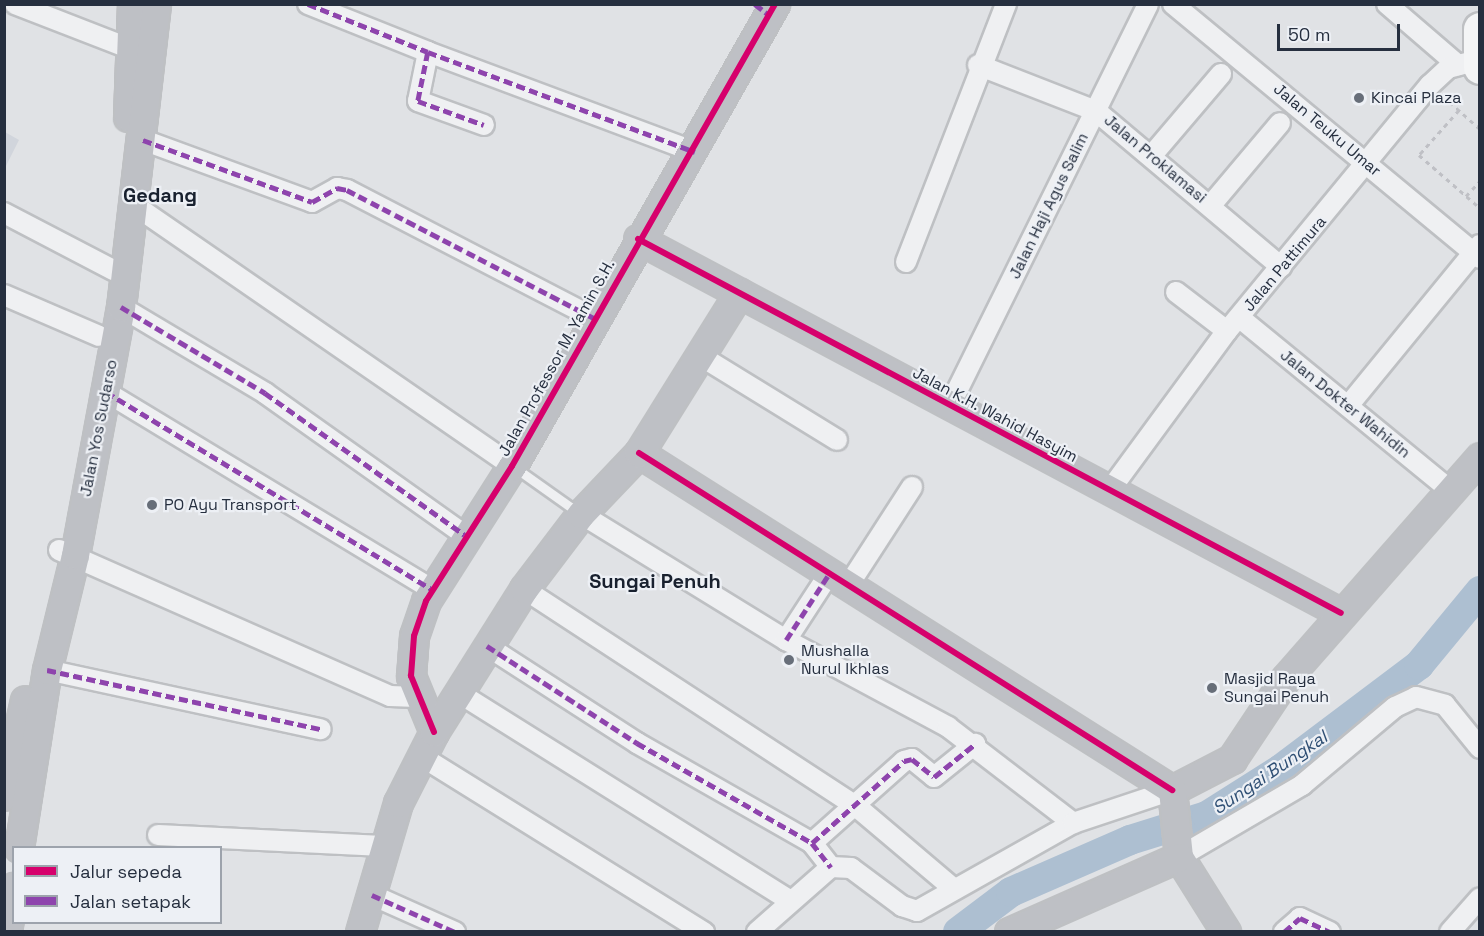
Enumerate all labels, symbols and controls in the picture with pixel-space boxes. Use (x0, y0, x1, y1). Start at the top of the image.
scale bar (1280, 12, 1403, 50)
text: 50 m (1288, 23, 1330, 46)
street label: Jalan Teuku Umar (1269, 79, 1385, 181)
place label: Kincai Plaza (1371, 88, 1462, 108)
marker: Kincai Plaza (1352, 91, 1366, 105)
street label: Jalan Proklamasi (1100, 111, 1210, 207)
street label: Jalan Haji Agus Salim (1005, 130, 1093, 282)
district label: Gedang (123, 183, 197, 207)
street label: Jalan Pattimura (1239, 212, 1331, 316)
street label: Jalan Professor M. Yamin S.H. (495, 256, 619, 460)
street label: Jalan Dokter Wahidin (1276, 346, 1414, 462)
street label: Jalan Yos Sudarso (76, 358, 122, 498)
street label: Jalan K.H. Wahid Hasyim (909, 363, 1081, 467)
place label: PO Ayu Transport (164, 495, 297, 515)
marker: PO Ayu Transport (145, 498, 159, 512)
district label: Sungai Penuh (589, 569, 721, 593)
place label: Mushalla Nurul Ikhlas (801, 641, 889, 679)
marker: Mushalla Nurul Ikhlas (782, 653, 796, 667)
place label: Masjid Raya Sungai Penuh (1224, 669, 1329, 707)
marker: Masjid Raya Sungai Penuh (1205, 681, 1219, 695)
water label: Sungai Bungkal (1209, 727, 1331, 819)
legend (12, 846, 222, 924)
text: Jalur sepeda (70, 860, 182, 883)
text: Jalan setapak (70, 890, 191, 913)

